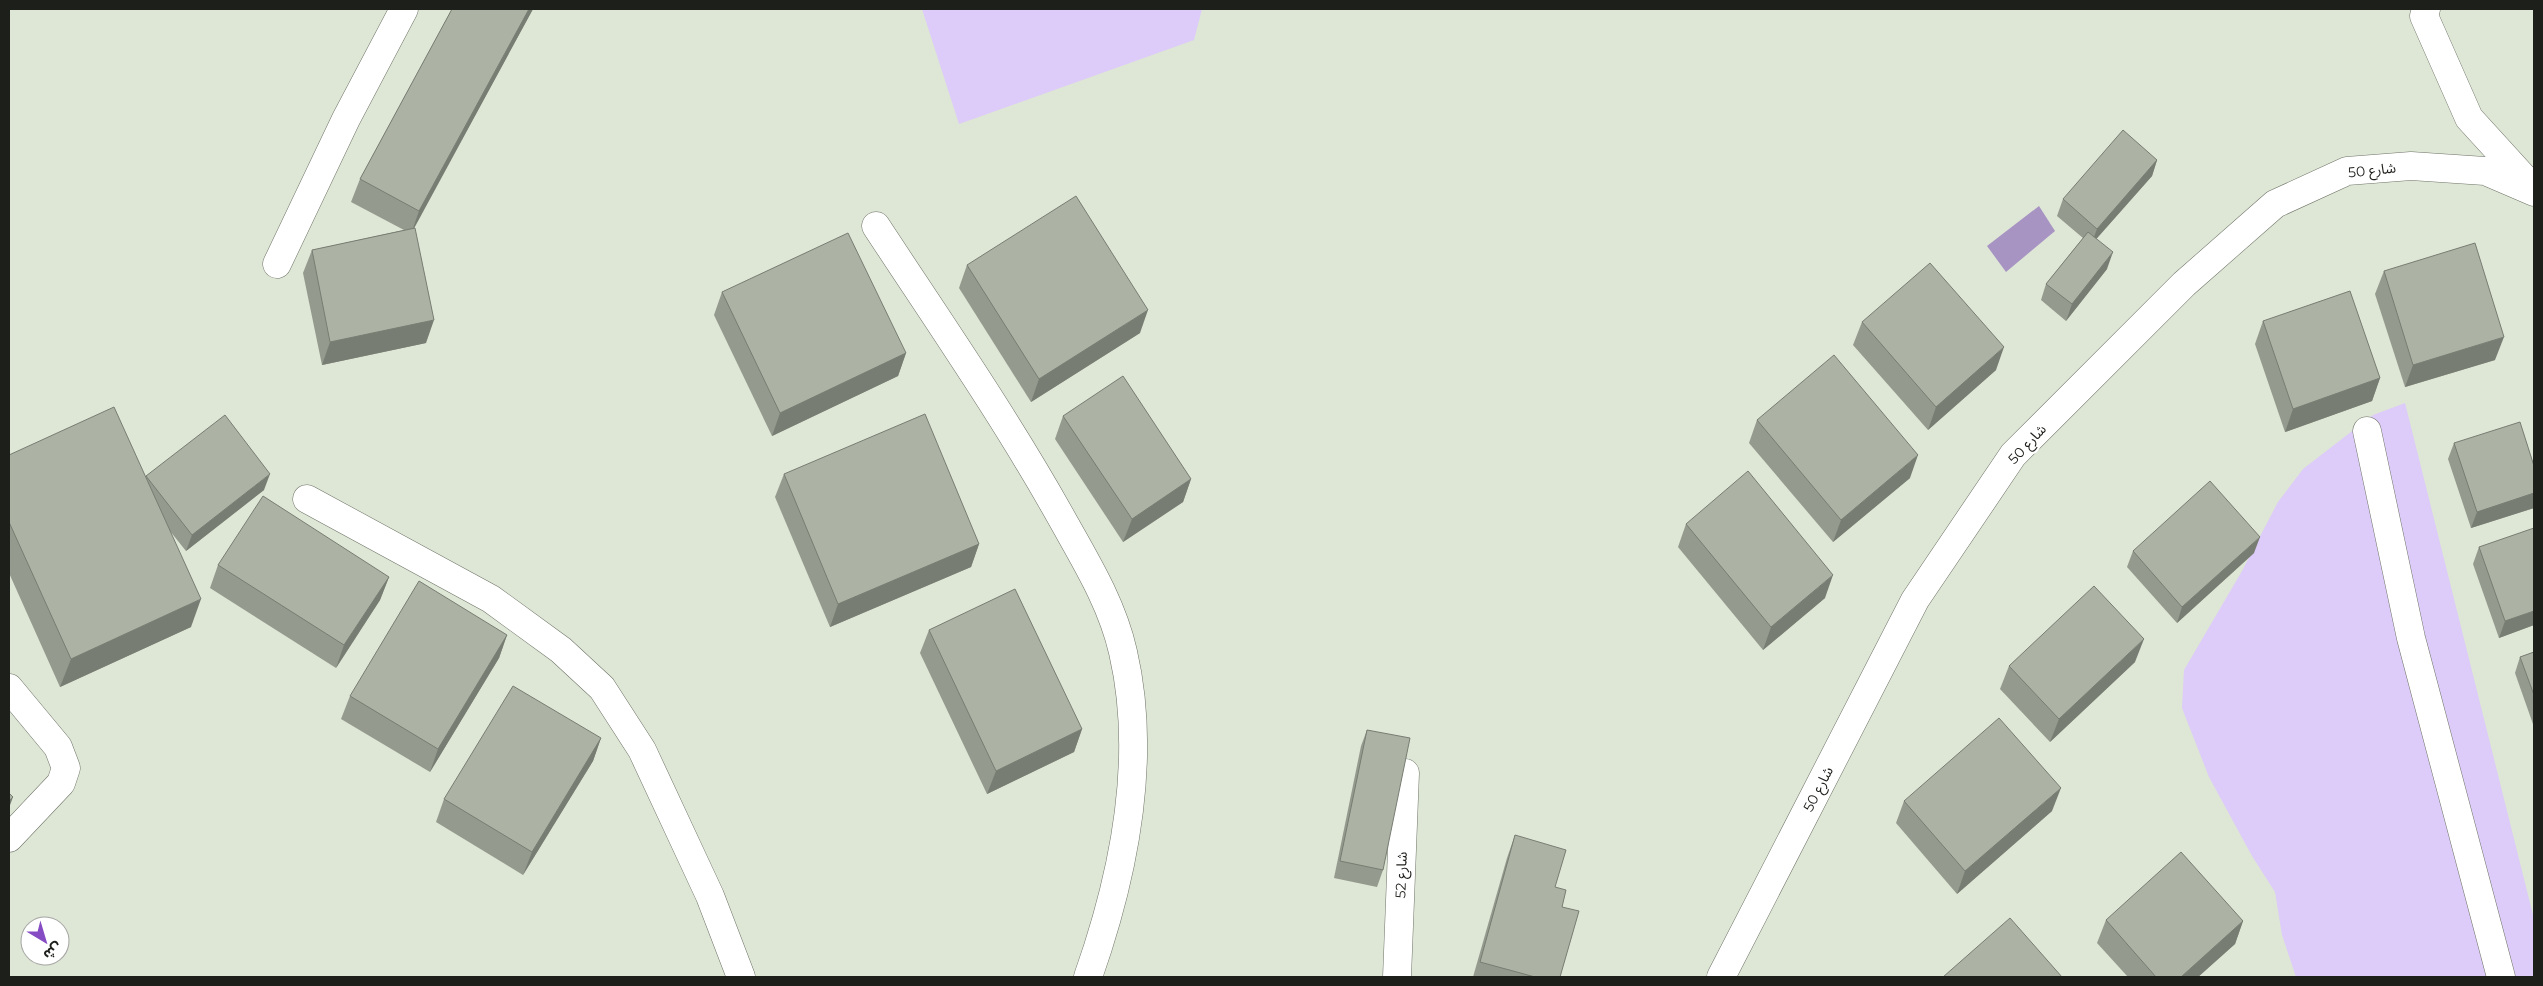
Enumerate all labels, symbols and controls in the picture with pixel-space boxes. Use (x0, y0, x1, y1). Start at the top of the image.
street label: شارع 50 (2347, 159, 2397, 183)
street label: شارع 50 (2004, 420, 2051, 469)
street label: شارع 50 (1799, 763, 1839, 815)
street label: شارع 52 (1391, 851, 1413, 899)
north arrow (20, 916, 70, 966)
text: ش (40, 938, 66, 964)

